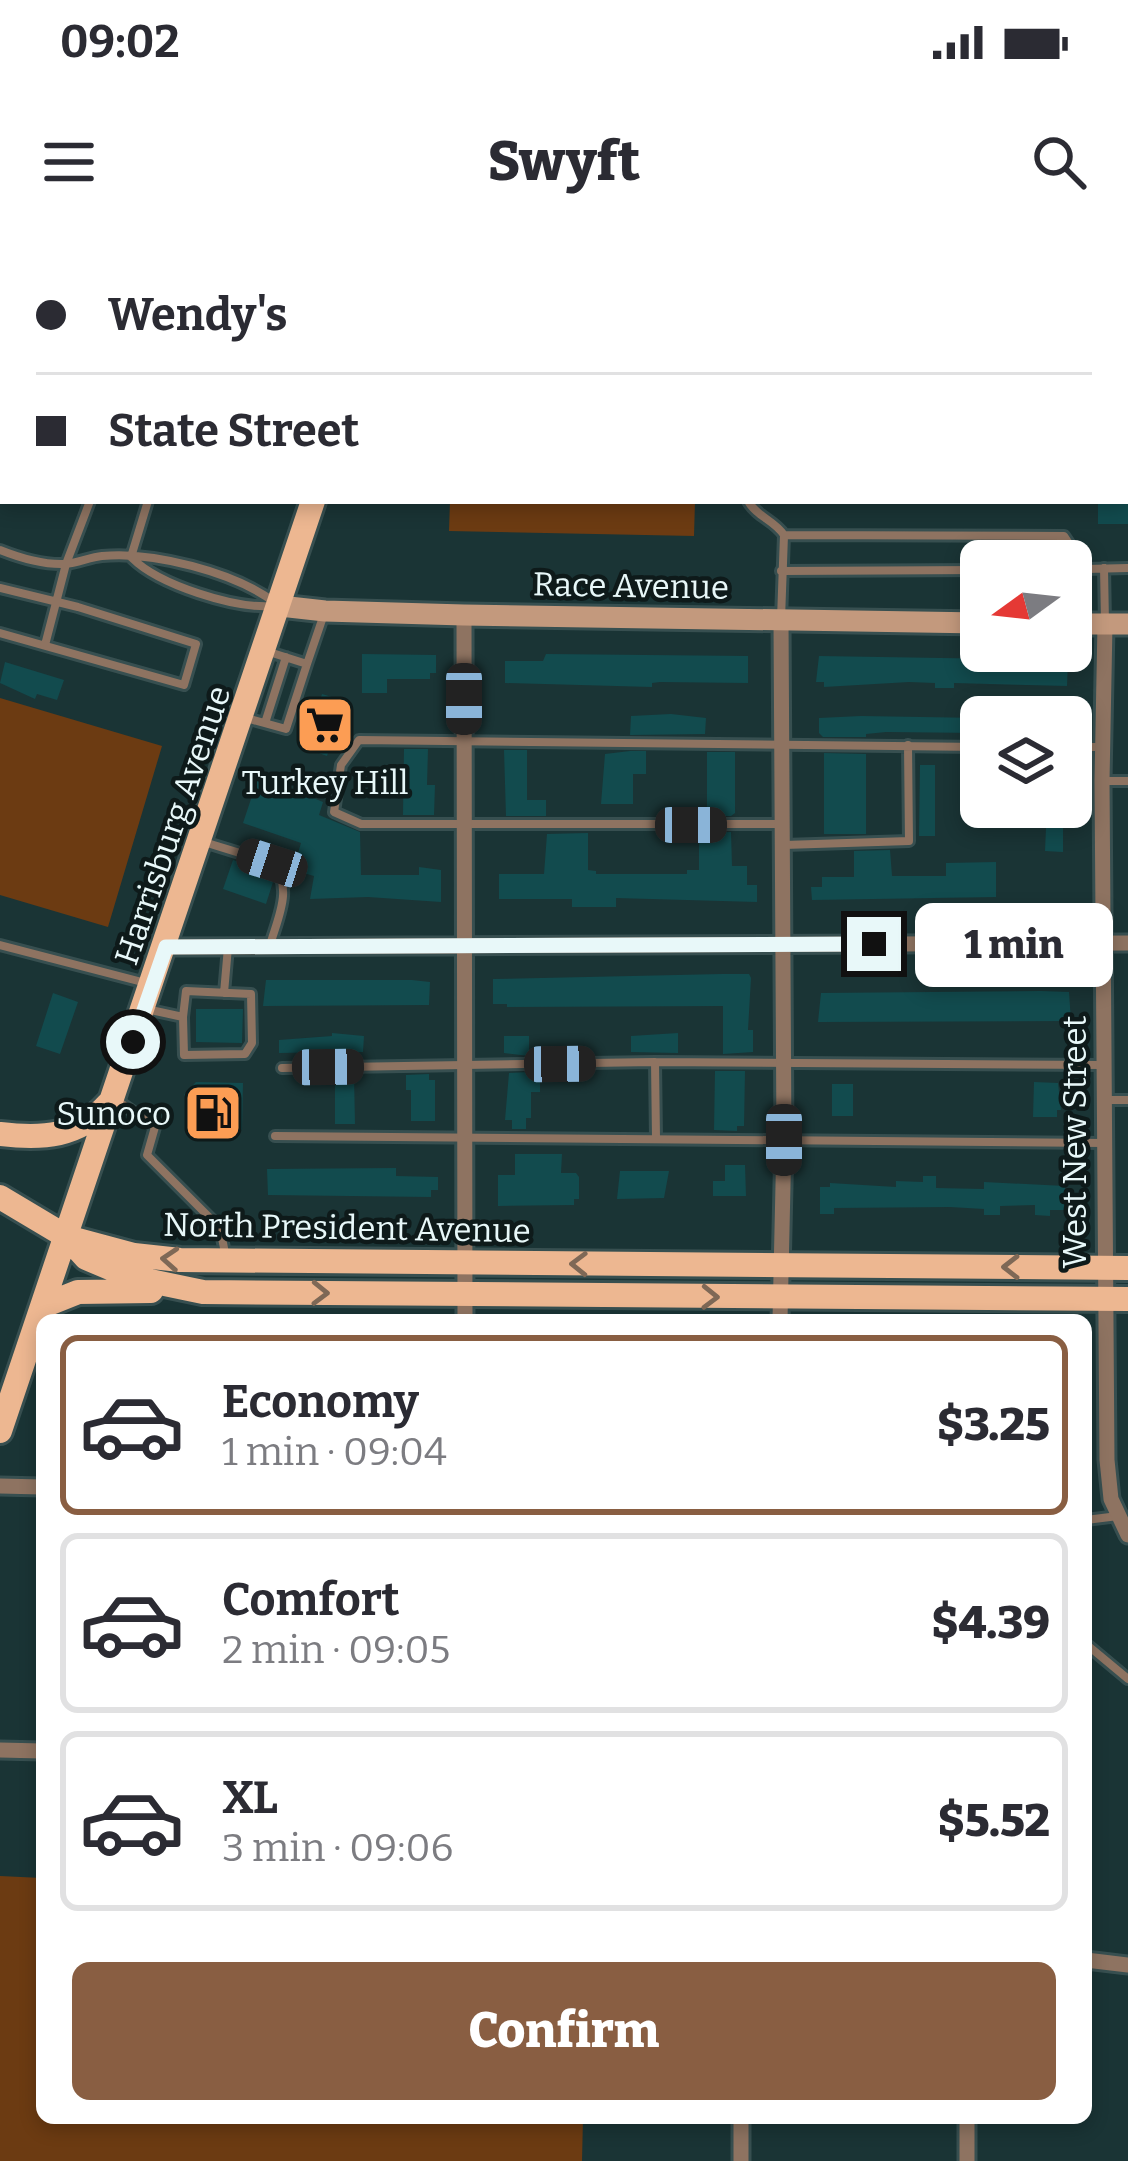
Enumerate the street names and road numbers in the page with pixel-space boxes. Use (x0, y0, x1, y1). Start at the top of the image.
street label: Race Avenue (533, 564, 729, 608)
street label: Harrisburg Avenue (106, 681, 239, 970)
street label: West New Street (1055, 1015, 1095, 1268)
street label: North President Avenue (163, 1205, 531, 1251)

